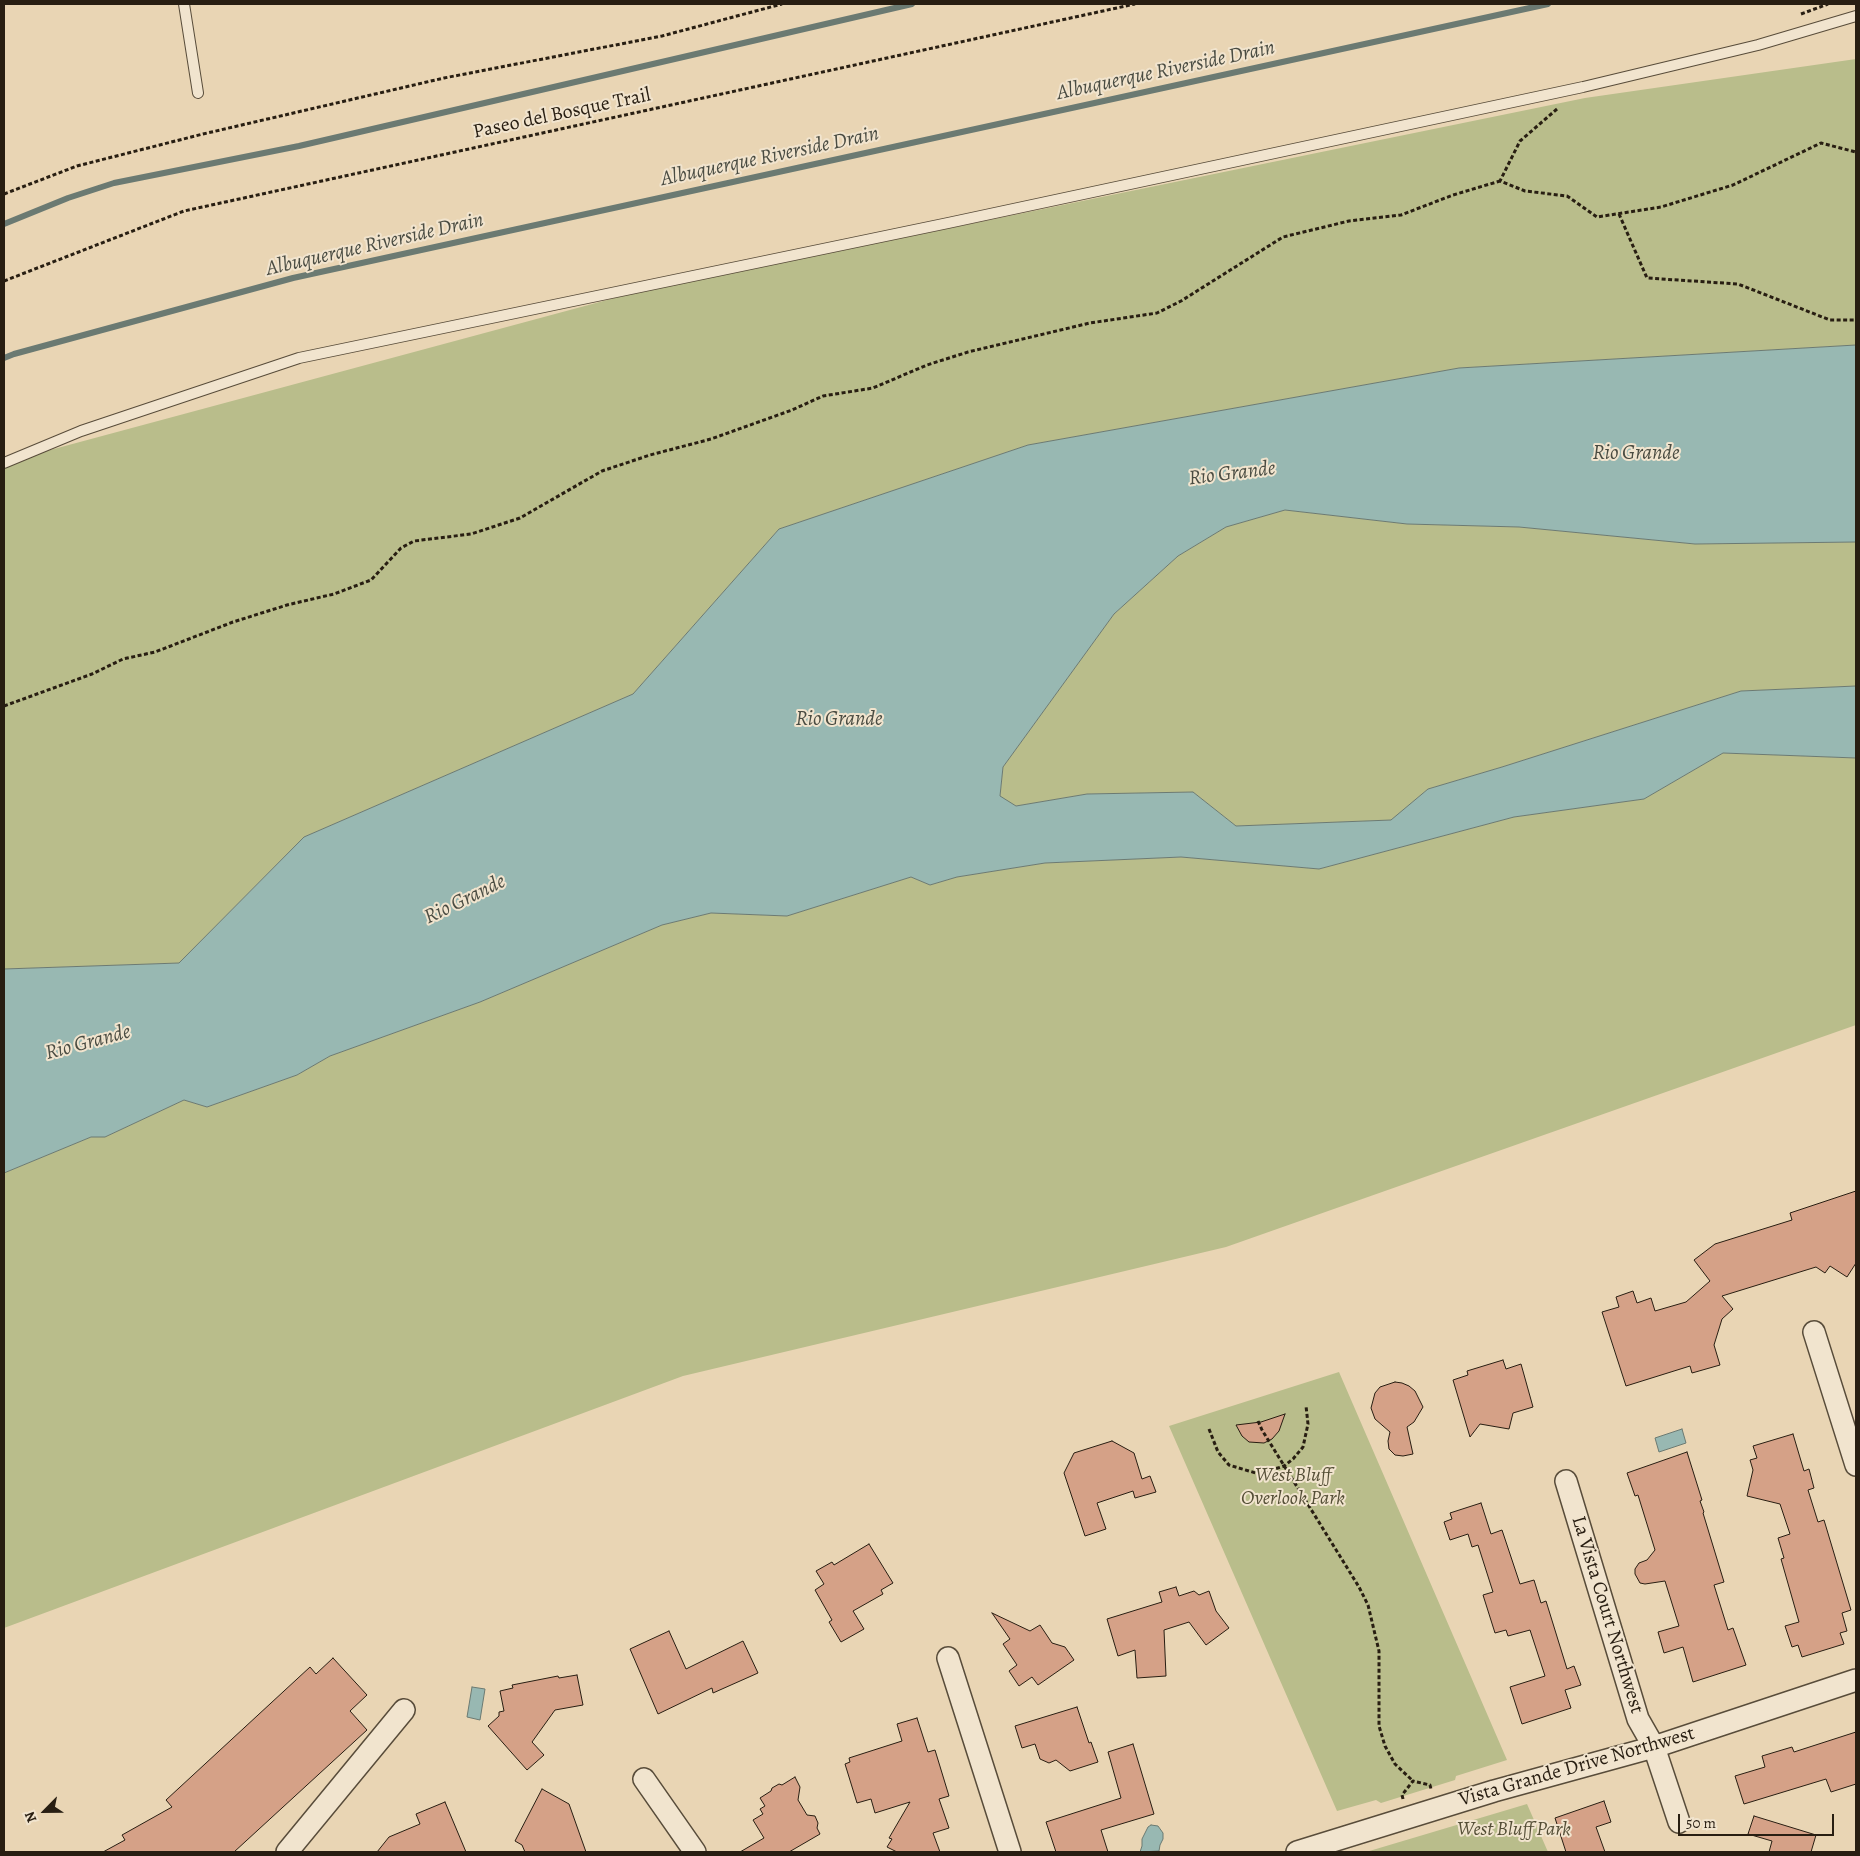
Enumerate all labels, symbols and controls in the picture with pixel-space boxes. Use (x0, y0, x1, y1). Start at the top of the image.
water label: Albuquerque Riverside Drain (1055, 36, 1277, 106)
street label: Paseo del Bosque Trail (471, 83, 653, 145)
water label: Albuquerque Riverside Drain (659, 122, 881, 192)
water label: Albuquerque Riverside Drain (264, 208, 486, 282)
water label: Rio Grande (1592, 441, 1680, 467)
water label: Rio Grande (1187, 456, 1277, 492)
water label: Rio Grande (795, 707, 883, 733)
water label: Rio Grande (420, 870, 510, 930)
water label: Rio Grande (43, 1020, 133, 1066)
park label: West Bluff Overlook Park (1241, 1464, 1345, 1511)
street label: La Vista Court Northwest (1566, 1513, 1648, 1717)
street label: Vista Grande Drive Northwest (1456, 1722, 1698, 1812)
north arrow (20, 1786, 70, 1836)
scale bar (1680, 1804, 1836, 1836)
text: N (20, 1809, 41, 1825)
text: 50 m (1686, 1813, 1716, 1833)
park label: West Bluff Park (1457, 1818, 1571, 1842)

